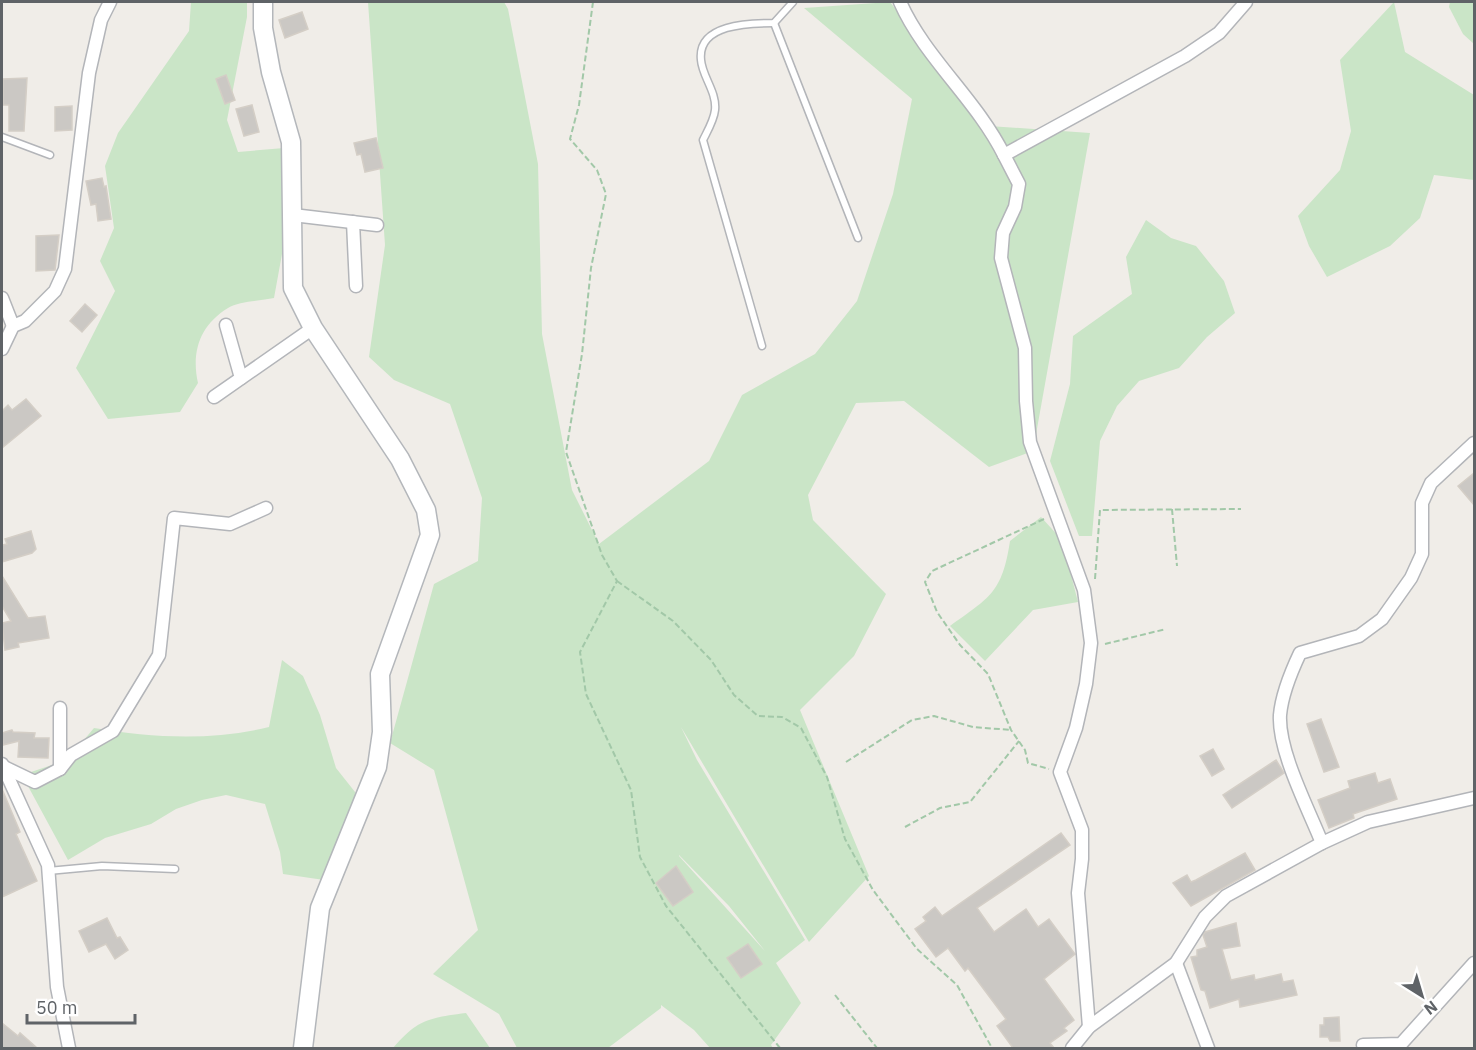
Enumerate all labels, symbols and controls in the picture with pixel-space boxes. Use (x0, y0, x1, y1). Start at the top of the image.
north arrow (1392, 966, 1452, 1026)
scale bar (27, 987, 135, 1025)
text: 50 m (36, 996, 78, 1019)
text: N (1420, 997, 1442, 1019)

